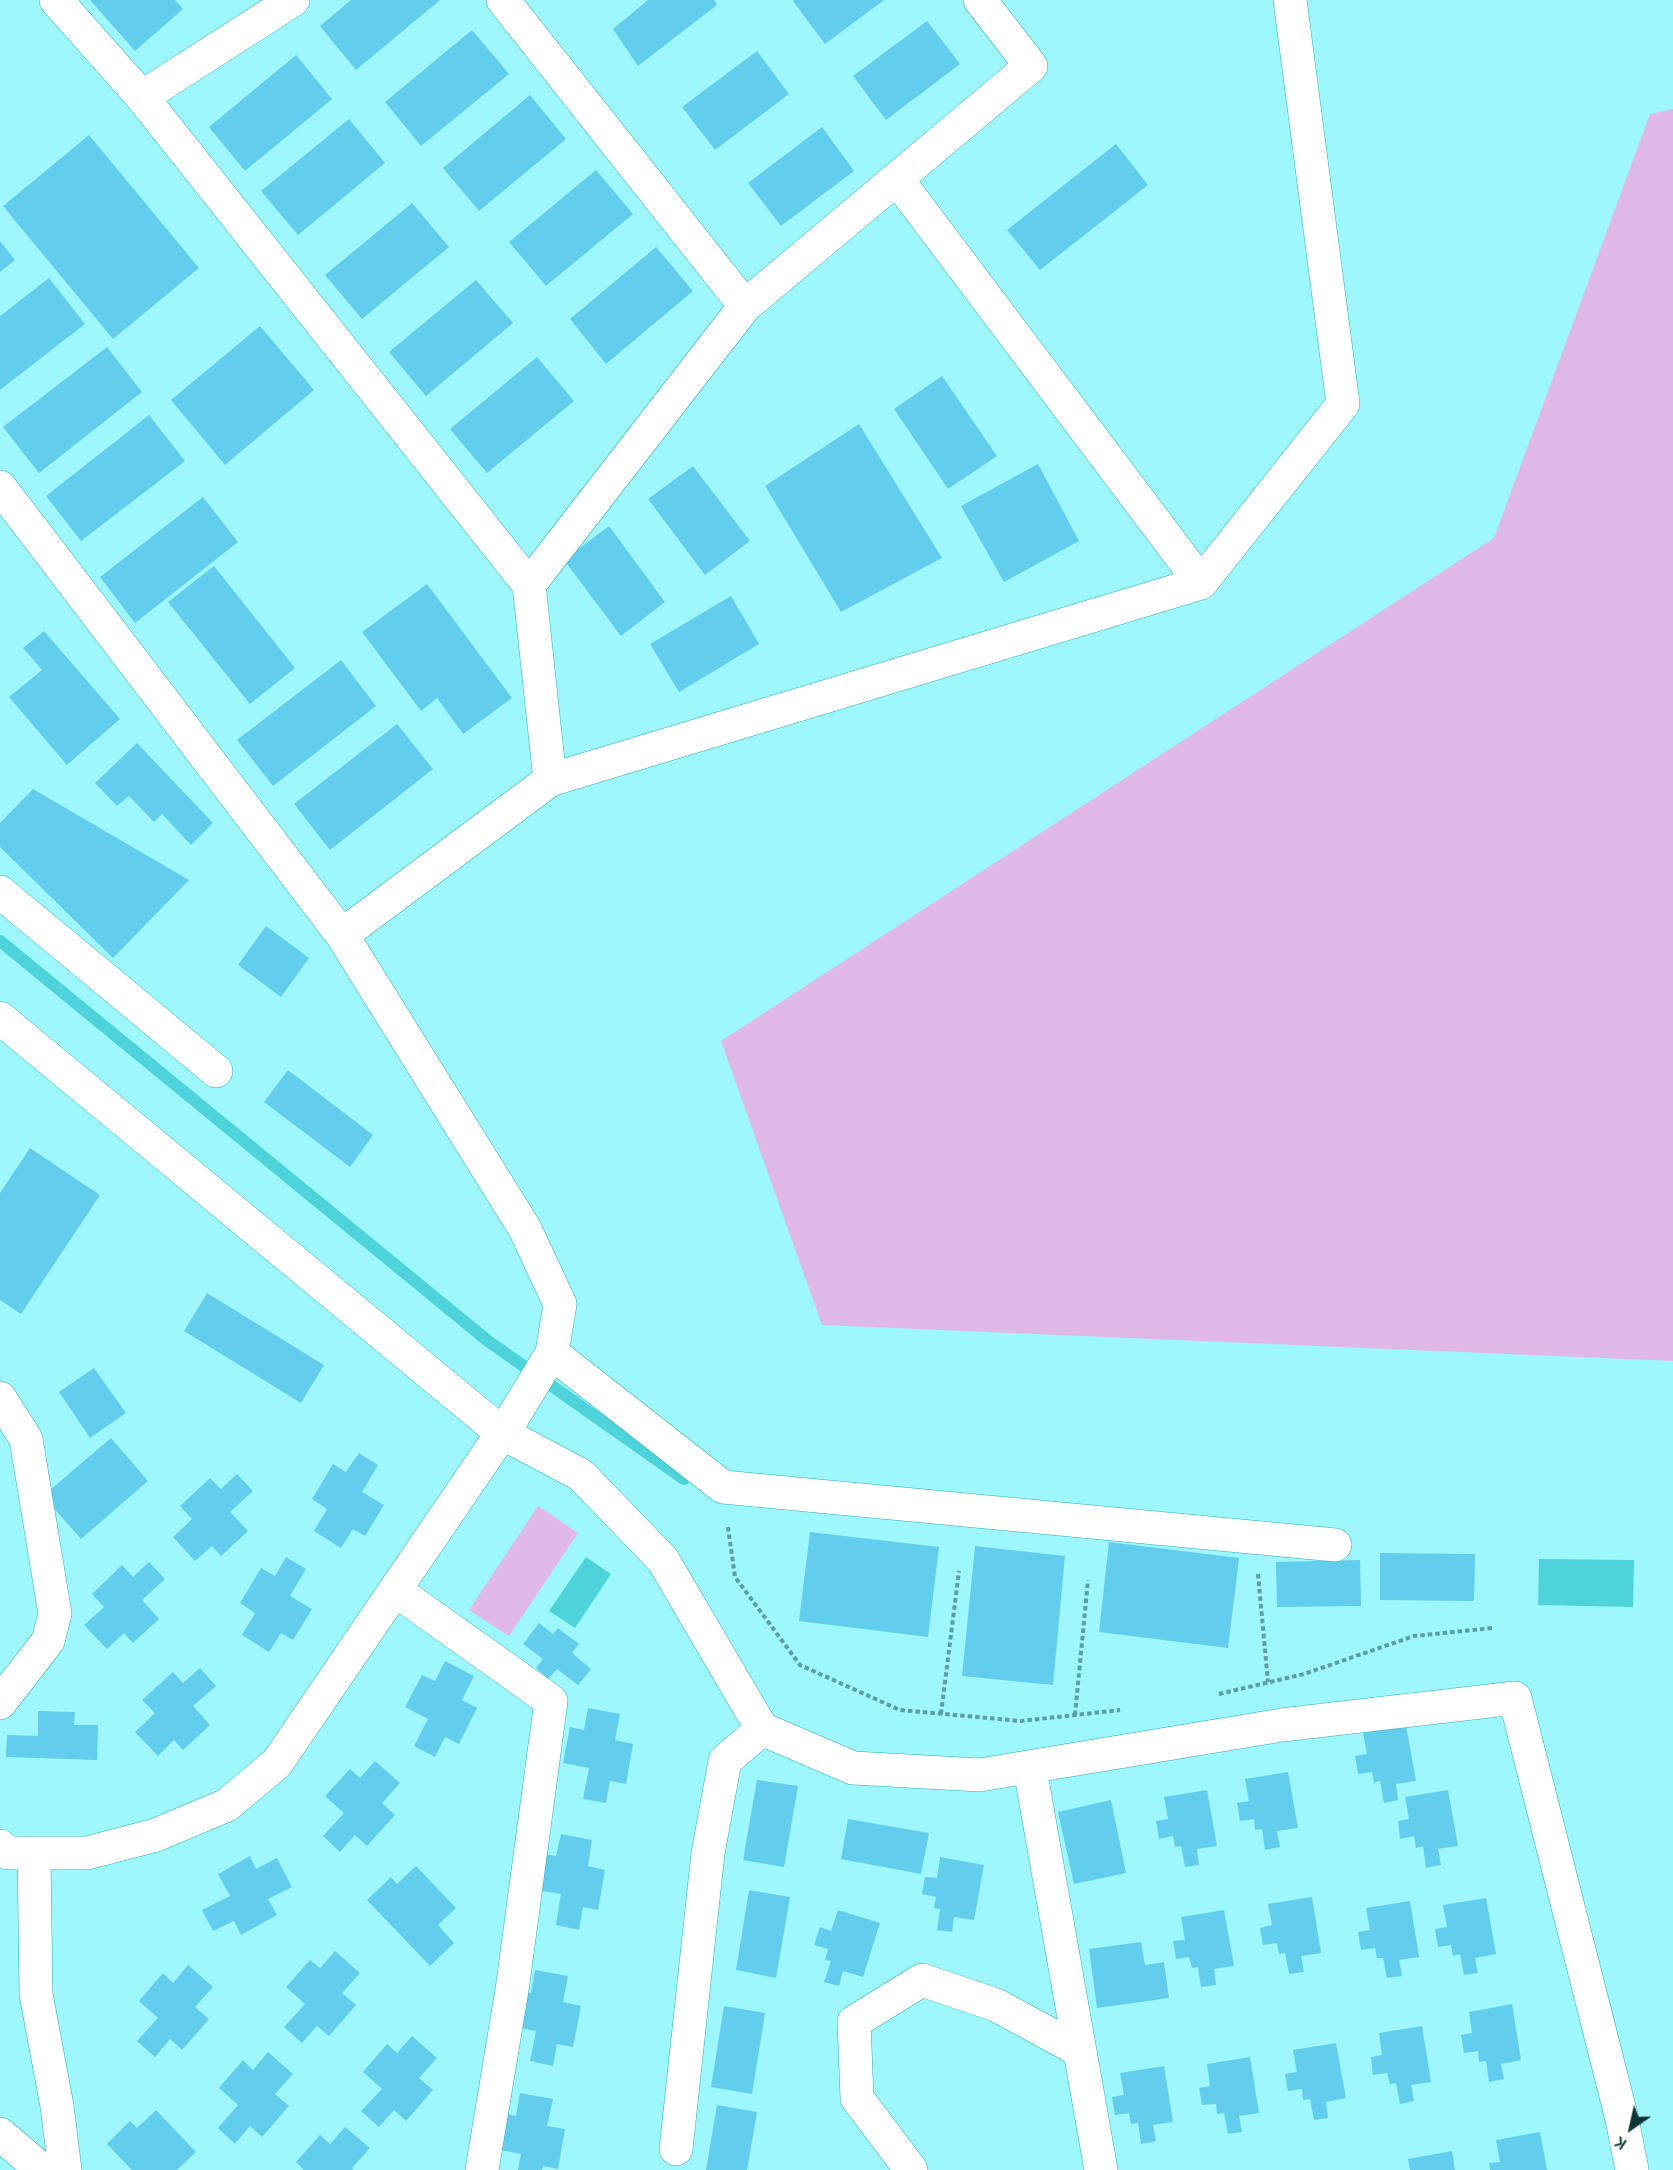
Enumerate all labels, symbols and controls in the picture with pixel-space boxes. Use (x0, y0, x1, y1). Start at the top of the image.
north arrow (1601, 2098, 1661, 2158)
text: K (1611, 2133, 1630, 2154)

